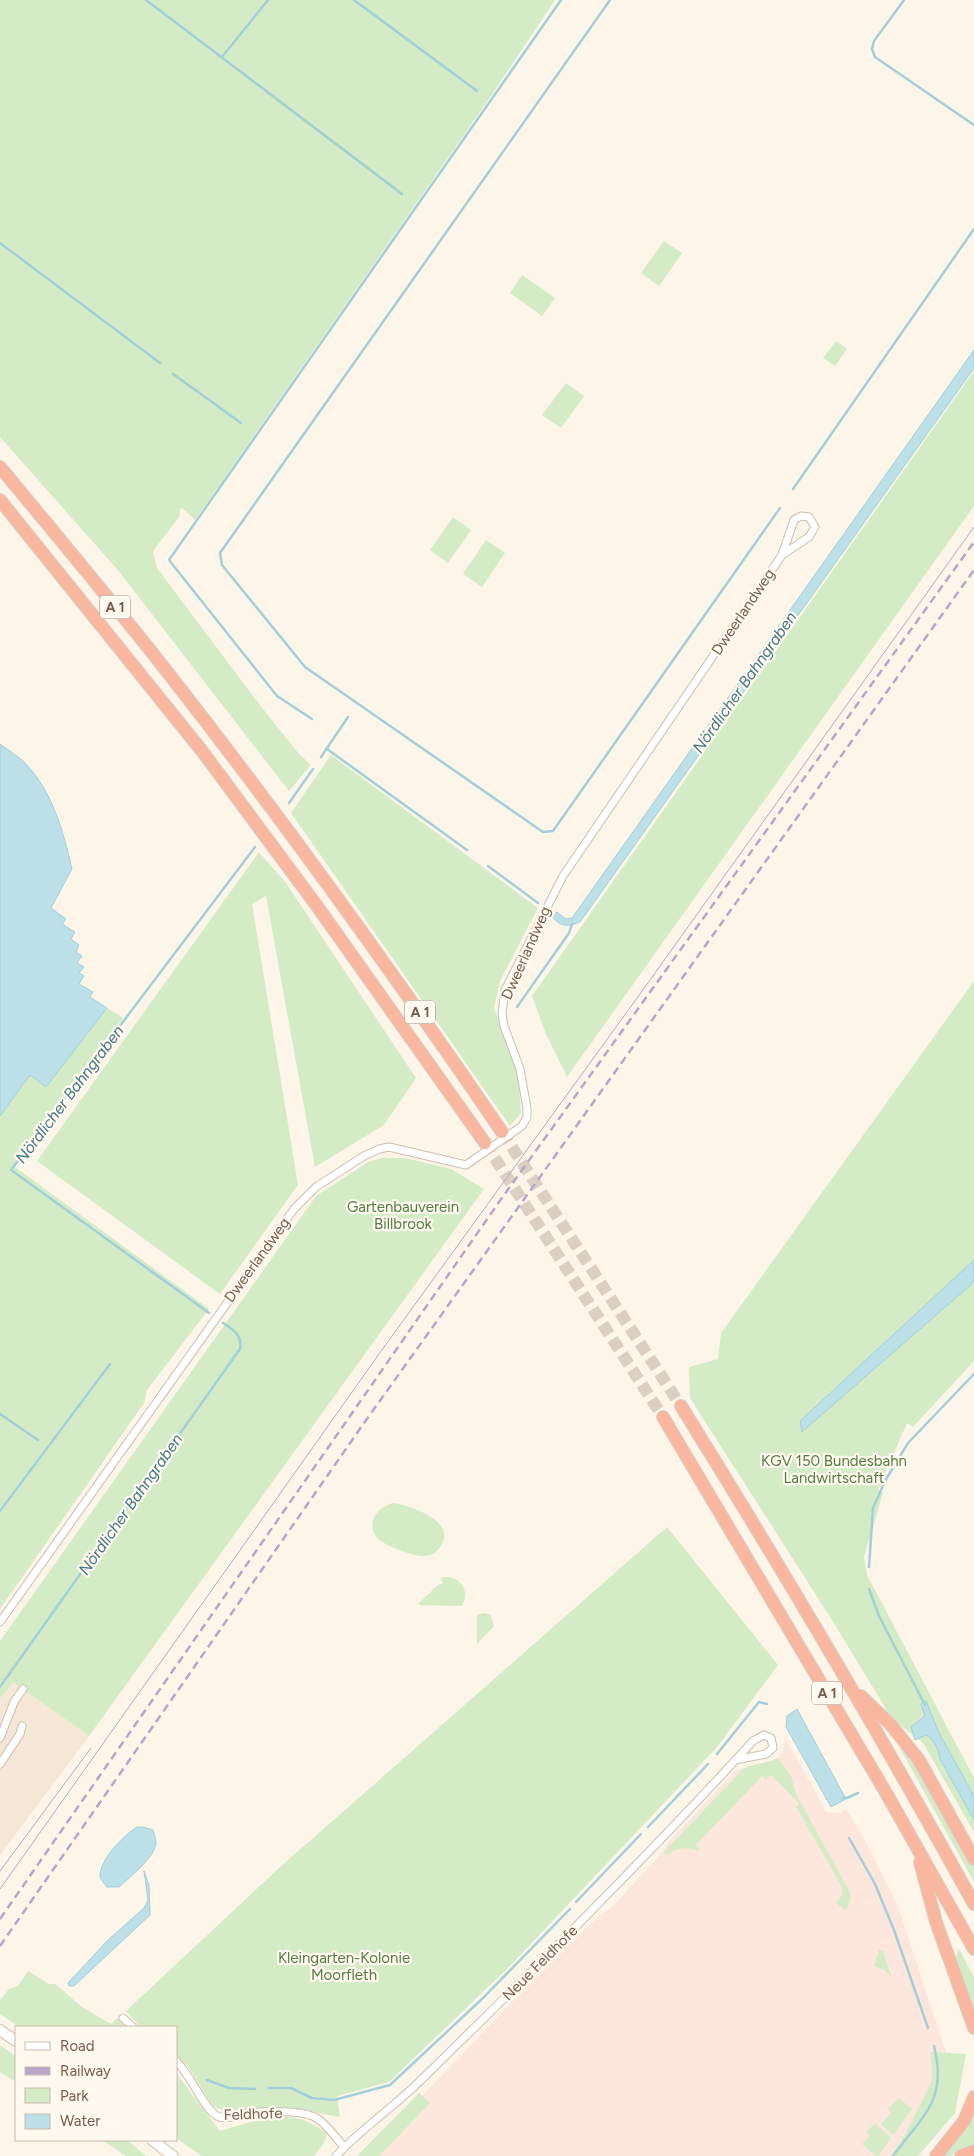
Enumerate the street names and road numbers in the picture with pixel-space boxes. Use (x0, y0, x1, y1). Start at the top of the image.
street label: Dweerlandweg (708, 565, 778, 659)
road number: A 1 (100, 596, 130, 618)
street label: Dweerlandweg (497, 904, 555, 1002)
road number: A 1 (405, 1000, 435, 1024)
street label: Dweerlandweg (220, 1214, 294, 1306)
road number: A 1 (812, 1682, 842, 1705)
street label: Neue Feldhofe (499, 1922, 581, 2004)
street label: Feldhofe (223, 2104, 283, 2124)

